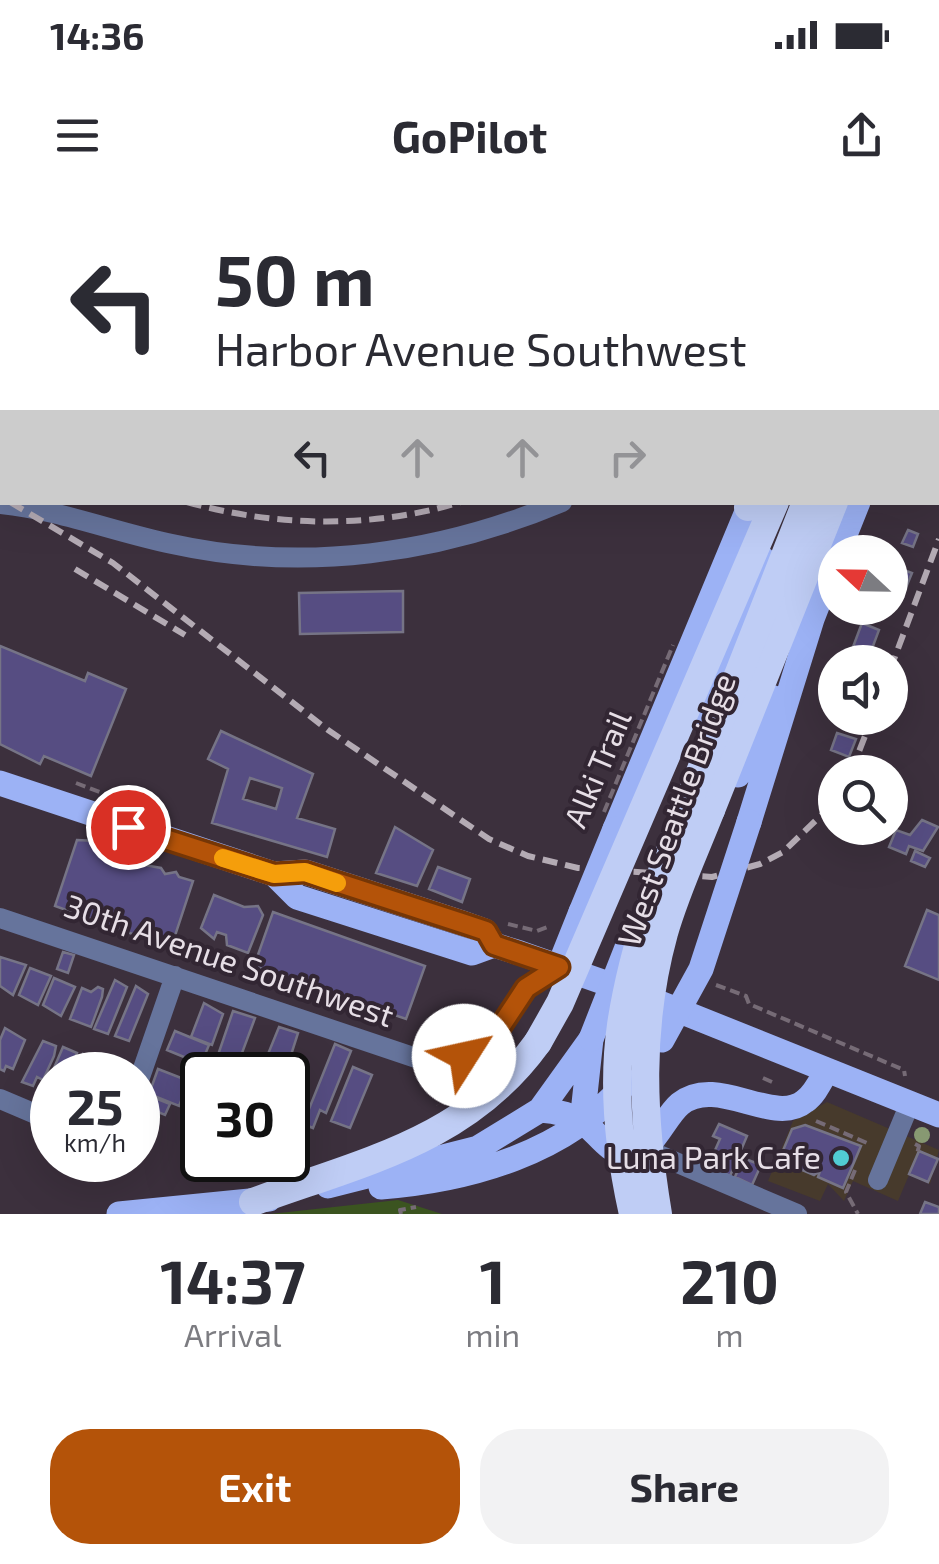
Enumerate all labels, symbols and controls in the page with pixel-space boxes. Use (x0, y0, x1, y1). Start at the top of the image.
text: 14:36 (50, 12, 144, 58)
icon: menu (50, 108, 105, 163)
text: GoPilot (392, 108, 547, 162)
icon: share (834, 108, 889, 163)
text: 50 m (215, 236, 375, 320)
icon: left (50, 240, 180, 370)
text: Harbor Avenue Southwest (215, 321, 747, 375)
icon: left (285, 430, 340, 485)
icon: ahead (390, 430, 445, 485)
icon: ahead (495, 430, 550, 485)
icon: right (600, 430, 655, 485)
north arrow (818, 535, 908, 625)
map controls (818, 535, 908, 845)
button: sound (818, 645, 908, 735)
street label: West Seattle Bridge (608, 668, 742, 951)
street label: Alki Trail (555, 704, 638, 832)
button: search (818, 755, 908, 845)
pin (86, 785, 171, 870)
icon: arrive (101, 800, 156, 855)
street label: 30th Avenue Southwest (60, 885, 399, 1033)
position arrow (412, 1004, 516, 1108)
speed limit sign: 30 (180, 1052, 310, 1182)
text: 25 (67, 1075, 123, 1135)
text: km/h (64, 1127, 126, 1157)
place label: Luna Park Cafe (606, 1137, 821, 1175)
marker: Luna Park Cafe (830, 1147, 852, 1169)
text: 14:37 (160, 1244, 305, 1316)
text: 1 (480, 1244, 506, 1316)
text: 210 (680, 1244, 779, 1316)
text: Arrival (184, 1315, 281, 1353)
text: min (466, 1315, 520, 1353)
text: m (716, 1315, 744, 1353)
button: Exit (50, 1429, 460, 1544)
button: Share (480, 1429, 889, 1544)

